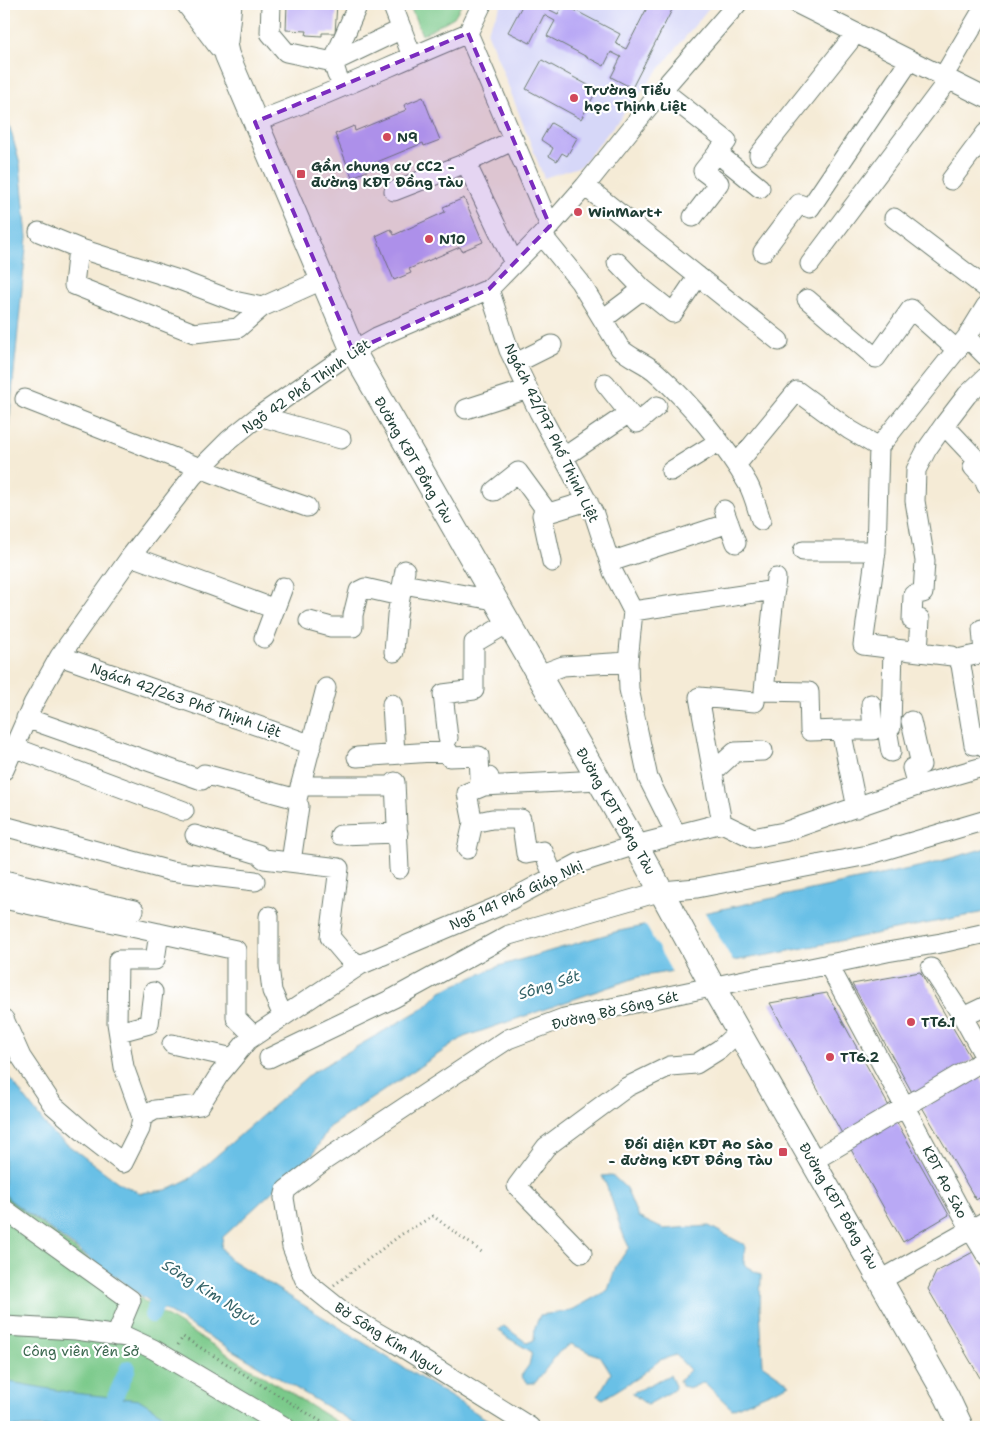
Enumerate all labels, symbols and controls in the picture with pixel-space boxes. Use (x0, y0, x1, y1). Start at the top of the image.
place label: Trường Tiểu học Thịnh Liệt (584, 81, 687, 115)
marker: Trường Tiểu học Thịnh Liệt (568, 92, 580, 104)
place label: N9 (397, 128, 418, 146)
marker: N9 (381, 131, 393, 143)
place label: Gần chung cư CC2 - đường KĐT Đồng Tàu (311, 157, 464, 191)
marker: Gần chung cư CC2 - đường KĐT Đồng Tàu (295, 168, 307, 180)
place label: WinMart+ (588, 203, 663, 221)
marker: WinMart+ (572, 206, 584, 218)
place label: N10 (439, 230, 466, 248)
marker: N10 (423, 233, 435, 245)
street label: Ngõ 42 Phố Thịnh Liệt (238, 335, 374, 437)
street label: Ngách 42/197 Phố Thịnh Liệt (501, 340, 603, 526)
street label: Đường KĐT Đồng Tàu (370, 393, 458, 527)
street label: Ngách 42/263 Phố Thịnh Liệt (88, 659, 284, 741)
street label: Đường KĐT Đồng Tàu (572, 744, 660, 878)
street label: Ngõ 141 Phố Giáp Nhị (446, 856, 586, 934)
water label: Sông Sét (516, 965, 583, 1004)
street label: Đường Bờ Sông Sét (550, 987, 680, 1033)
place label: TT6.1 (921, 1013, 956, 1031)
marker: TT6.1 (905, 1016, 917, 1028)
place label: TT6.2 (840, 1048, 879, 1066)
marker: TT6.2 (824, 1051, 836, 1063)
place label: Đối diện KĐT Ao Sào - đường KĐT Đồng Tàu (608, 1135, 773, 1169)
street label: Đường KĐT Đồng Tàu (795, 1139, 883, 1273)
street label: KĐT Ao Sào (918, 1143, 972, 1221)
marker: Đối diện KĐT Ao Sào - đường KĐT Đồng Tàu (777, 1146, 789, 1158)
water label: Sông Kim Ngưu (158, 1255, 264, 1331)
street label: Bờ Sông Kim Ngưu (331, 1298, 447, 1380)
park label: Công viên Yên Sở (23, 1342, 139, 1360)

